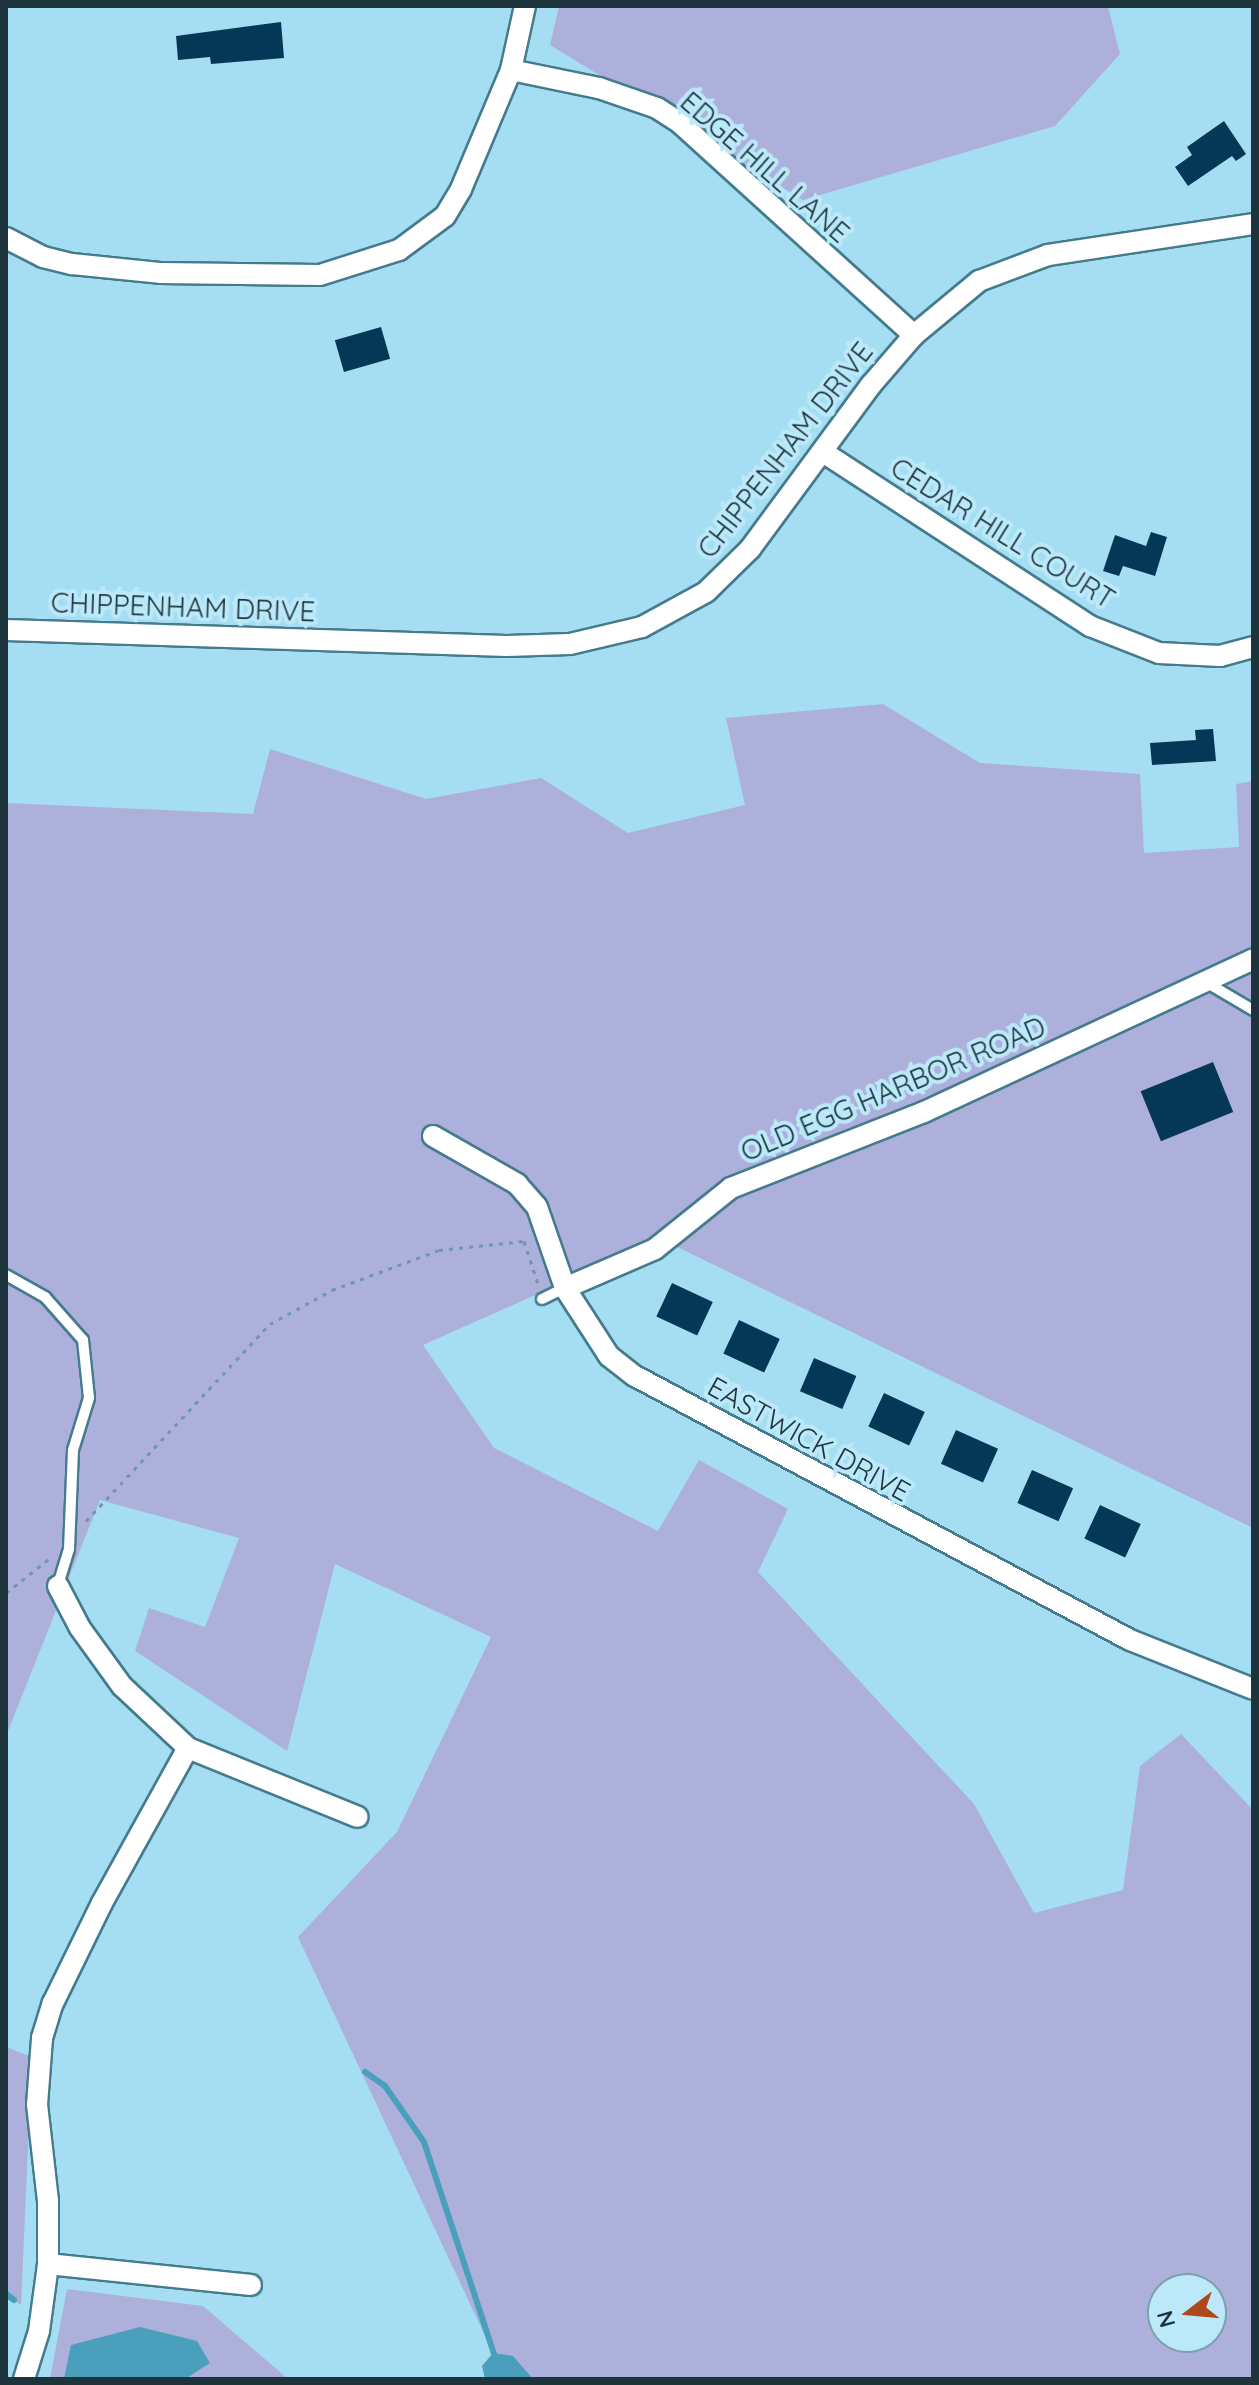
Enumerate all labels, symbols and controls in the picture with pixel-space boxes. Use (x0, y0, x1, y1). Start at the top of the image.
street label: EDGE HILL LANE (674, 84, 856, 250)
street label: CHIPPENHAM DRIVE (690, 335, 880, 565)
street label: CEDAR HILL COURT (885, 450, 1121, 616)
street label: CHIPPENHAM DRIVE (50, 586, 316, 628)
street label: OLD EGG HARBOR ROAD (736, 1010, 1050, 1168)
street label: EASTWICK DRIVE (702, 1369, 916, 1509)
north arrow (1147, 2273, 1227, 2353)
text: N (1150, 2307, 1182, 2331)

